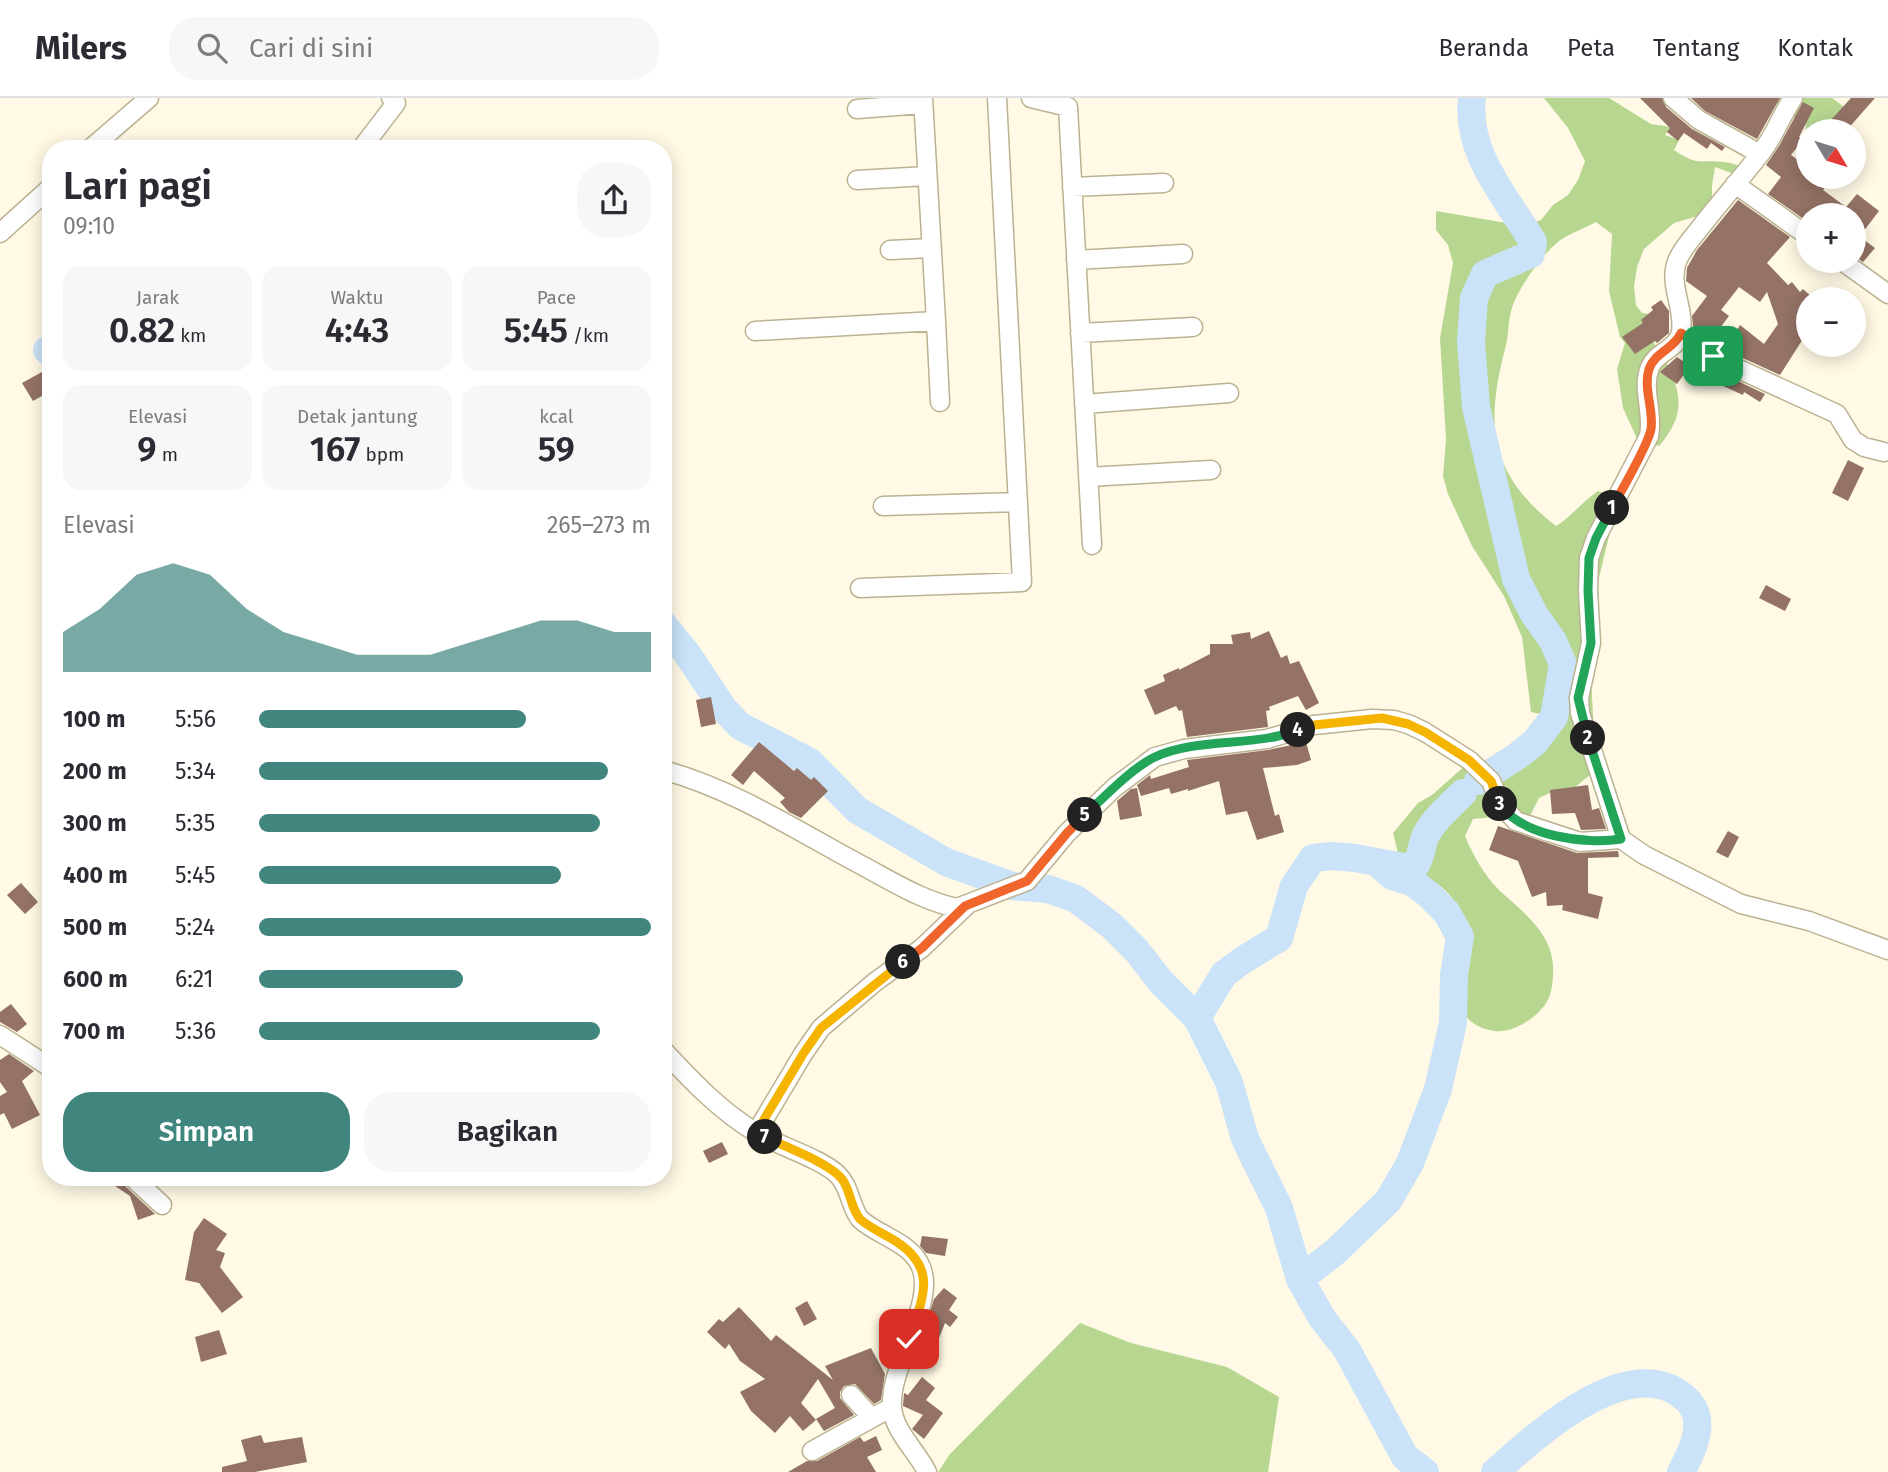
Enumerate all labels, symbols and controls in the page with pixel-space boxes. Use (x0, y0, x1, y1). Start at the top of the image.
search box (169, 17, 659, 80)
text: Milers (35, 28, 127, 68)
icon: search (193, 29, 231, 67)
text: Cari di sini (249, 33, 373, 64)
text: Beranda (1438, 34, 1529, 62)
text: Peta (1567, 34, 1615, 62)
text: Tentang (1653, 34, 1739, 62)
text: Kontak (1777, 34, 1853, 62)
north arrow (1796, 119, 1866, 189)
map controls (1796, 119, 1866, 357)
text: Lari pagi (63, 163, 212, 209)
button: share (577, 163, 651, 237)
button: + (1796, 203, 1866, 273)
text: 09:10 (63, 212, 115, 240)
text: Jarak (136, 286, 179, 309)
text: Waktu (330, 286, 384, 309)
text: Pace (537, 286, 576, 309)
button: − (1796, 287, 1866, 357)
text: 0.82 (109, 309, 175, 351)
text: 4:43 (325, 309, 389, 351)
text: 5:45 (504, 309, 568, 351)
text: km (175, 324, 206, 347)
text: /km (568, 324, 609, 347)
pin (1683, 326, 1743, 386)
icon: arrive (1694, 337, 1732, 375)
text: Elevasi (128, 405, 187, 428)
text: Detak jantung (297, 405, 417, 428)
text: kcal (539, 405, 573, 428)
text: 9 (137, 428, 157, 470)
text: 167 (310, 428, 360, 470)
text: 59 (538, 428, 575, 470)
text: m (157, 443, 178, 466)
text: bpm (360, 443, 404, 466)
pin: 1 (1594, 490, 1630, 526)
text: 1 (1607, 496, 1616, 519)
text: Elevasi (63, 511, 135, 539)
text: 265–273 m (547, 511, 651, 539)
text: 100 m (63, 705, 125, 733)
text: 5:56 (175, 705, 216, 733)
pin: 4 (1280, 712, 1316, 748)
text: 4 (1292, 718, 1303, 741)
pin: 2 (1570, 720, 1606, 756)
text: 2 (1583, 726, 1592, 749)
text: 200 m (63, 757, 127, 785)
text: 5:34 (175, 757, 216, 785)
pin: 3 (1482, 786, 1518, 822)
text: 3 (1495, 792, 1504, 815)
pin: 5 (1068, 798, 1102, 832)
text: 5 (1079, 803, 1090, 826)
text: 300 m (63, 809, 127, 837)
text: 5:35 (175, 809, 215, 837)
text: 400 m (63, 861, 128, 889)
text: 5:45 (175, 861, 215, 889)
text: 500 m (63, 913, 127, 941)
text: 5:24 (175, 913, 215, 941)
pin: 6 (886, 944, 920, 980)
text: 6 (897, 950, 908, 973)
text: 600 m (63, 965, 128, 993)
text: 6:21 (175, 965, 214, 993)
text: 700 m (63, 1017, 125, 1045)
text: 5:36 (175, 1017, 216, 1045)
button: Simpan (63, 1092, 350, 1172)
button: Bagikan (364, 1092, 651, 1172)
pin: 7 (748, 1119, 782, 1154)
text: 7 (760, 1125, 769, 1148)
pin (879, 1309, 939, 1369)
icon: check (890, 1320, 928, 1358)

